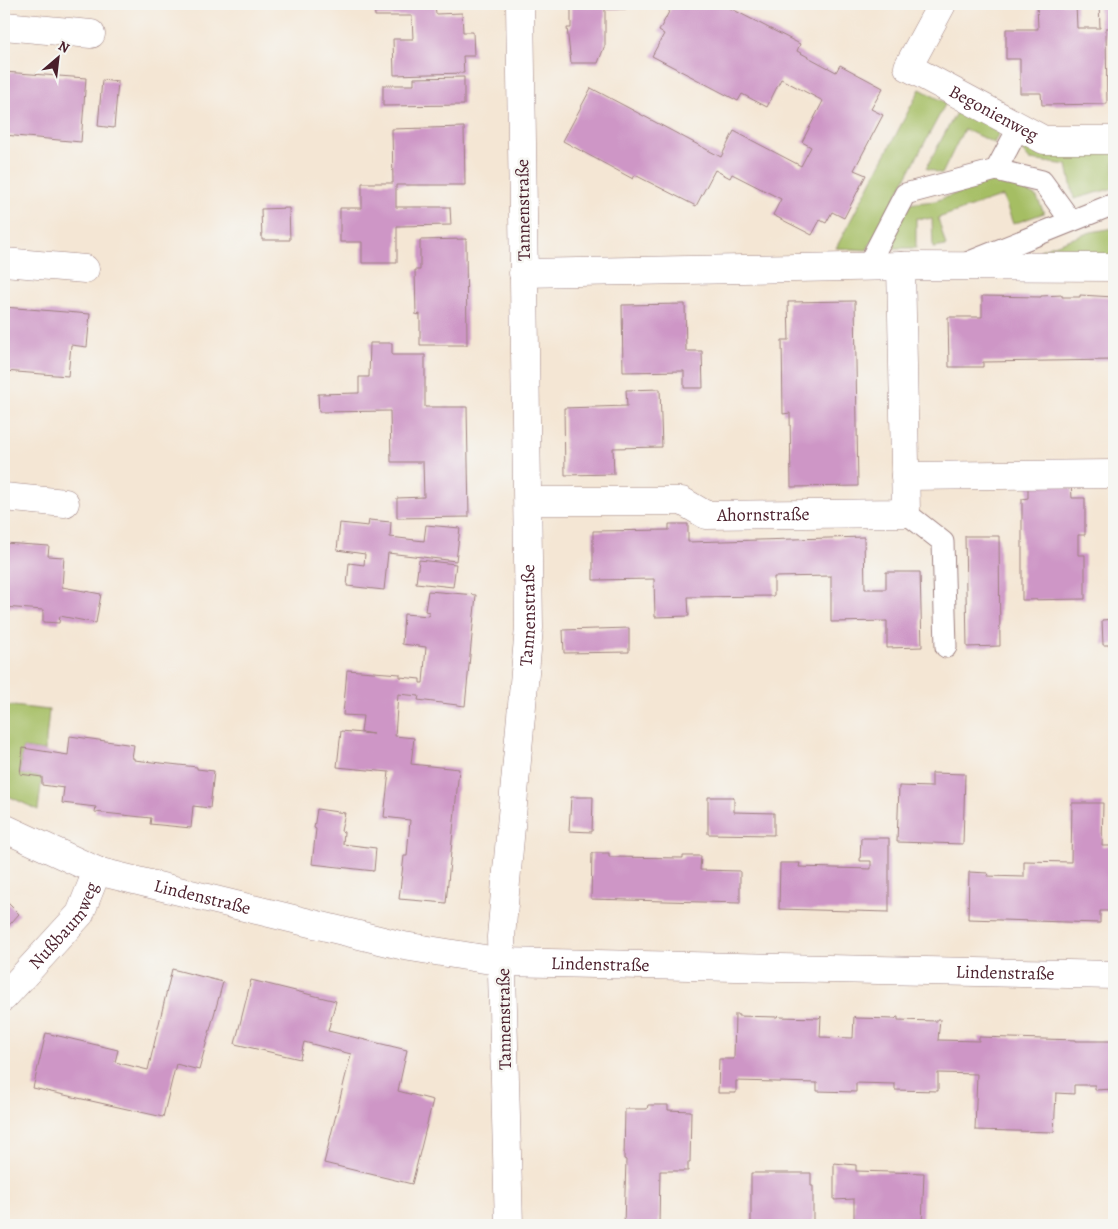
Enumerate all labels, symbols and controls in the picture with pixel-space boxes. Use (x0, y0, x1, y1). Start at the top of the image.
north arrow (32, 32, 82, 82)
text: N (55, 36, 73, 58)
street label: Begonienweg (945, 79, 1043, 147)
street label: Tannenstraße (510, 159, 536, 261)
street label: Ahornstraße (716, 502, 810, 527)
street label: Tannenstraße (514, 564, 541, 667)
street label: Lindenstraße (152, 873, 253, 920)
street label: Nußbaumweg (23, 878, 104, 974)
street label: Lindenstraße (551, 951, 650, 977)
street label: Lindenstraße (955, 960, 1055, 986)
street label: Tannenstraße (491, 968, 517, 1070)

